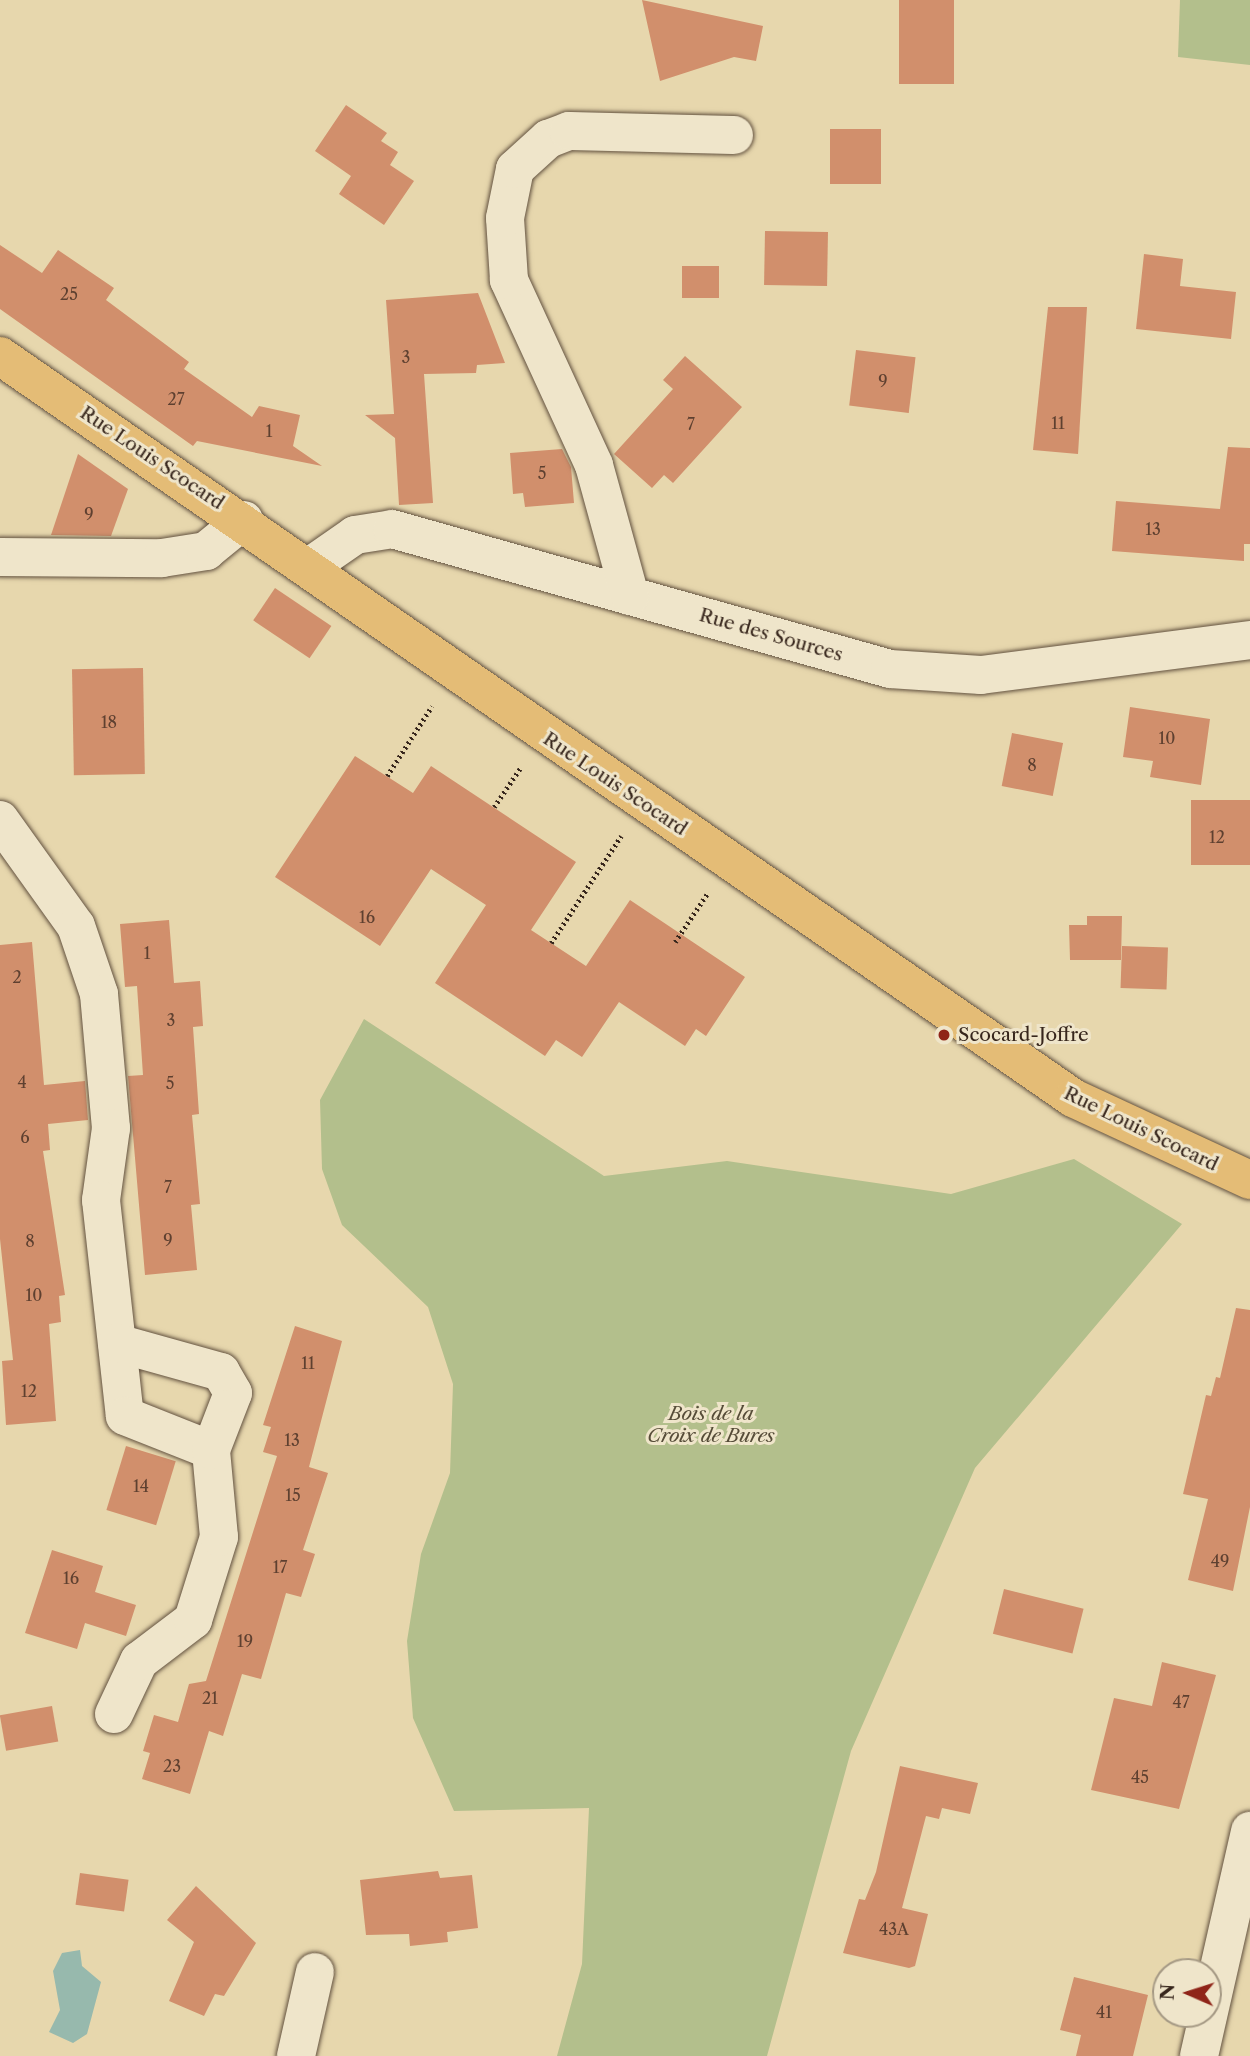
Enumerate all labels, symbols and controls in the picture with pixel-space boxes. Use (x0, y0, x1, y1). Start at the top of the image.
house number: 25 (60, 284, 78, 304)
house number: 3 (402, 347, 410, 367)
house number: 9 (878, 371, 888, 391)
house number: 27 (167, 389, 185, 409)
street label: Rue Louis Scocard (76, 401, 228, 515)
house number: 11 (1051, 413, 1065, 433)
house number: 7 (687, 414, 695, 434)
house number: 1 (266, 421, 272, 441)
house number: 5 (538, 463, 546, 483)
house number: 9 (84, 504, 94, 524)
house number: 13 (1145, 519, 1161, 539)
street label: Rue des Sources (697, 604, 845, 666)
house number: 18 (101, 712, 117, 732)
street label: Rue Louis Scocard (539, 727, 691, 841)
house number: 10 (1159, 728, 1175, 748)
house number: 8 (1027, 755, 1037, 775)
house number: 12 (1209, 827, 1225, 847)
house number: 16 (359, 907, 375, 927)
house number: 1 (144, 943, 150, 963)
house number: 2 (12, 967, 22, 987)
house number: 3 (167, 1010, 175, 1030)
place label: Scocard-Joffre (958, 1024, 1089, 1046)
marker: Scocard-Joffre (936, 1027, 952, 1043)
house number: 4 (17, 1072, 27, 1092)
house number: 5 (166, 1073, 174, 1093)
street label: Rue Louis Scocard (1060, 1082, 1222, 1176)
house number: 6 (20, 1127, 30, 1147)
house number: 7 (164, 1177, 172, 1197)
house number: 9 (163, 1230, 173, 1250)
house number: 8 (25, 1231, 35, 1251)
house number: 10 (26, 1285, 42, 1305)
house number: 11 (301, 1353, 315, 1373)
house number: 12 (21, 1381, 37, 1401)
park label: Bois de la Croix de Bures (647, 1403, 775, 1447)
house number: 13 (284, 1430, 300, 1450)
house number: 14 (133, 1476, 149, 1496)
house number: 15 (285, 1485, 301, 1505)
house number: 49 (1211, 1551, 1229, 1571)
house number: 17 (273, 1557, 287, 1577)
house number: 16 (63, 1568, 79, 1588)
house number: 19 (237, 1631, 253, 1651)
house number: 21 (202, 1688, 218, 1708)
house number: 47 (1172, 1692, 1190, 1712)
house number: 23 (163, 1756, 181, 1776)
house number: 45 (1131, 1767, 1149, 1787)
house number: 43A (879, 1919, 909, 1939)
north arrow (1152, 1958, 1222, 2028)
text: N (1156, 1983, 1179, 2001)
house number: 41 (1096, 2002, 1112, 2022)

